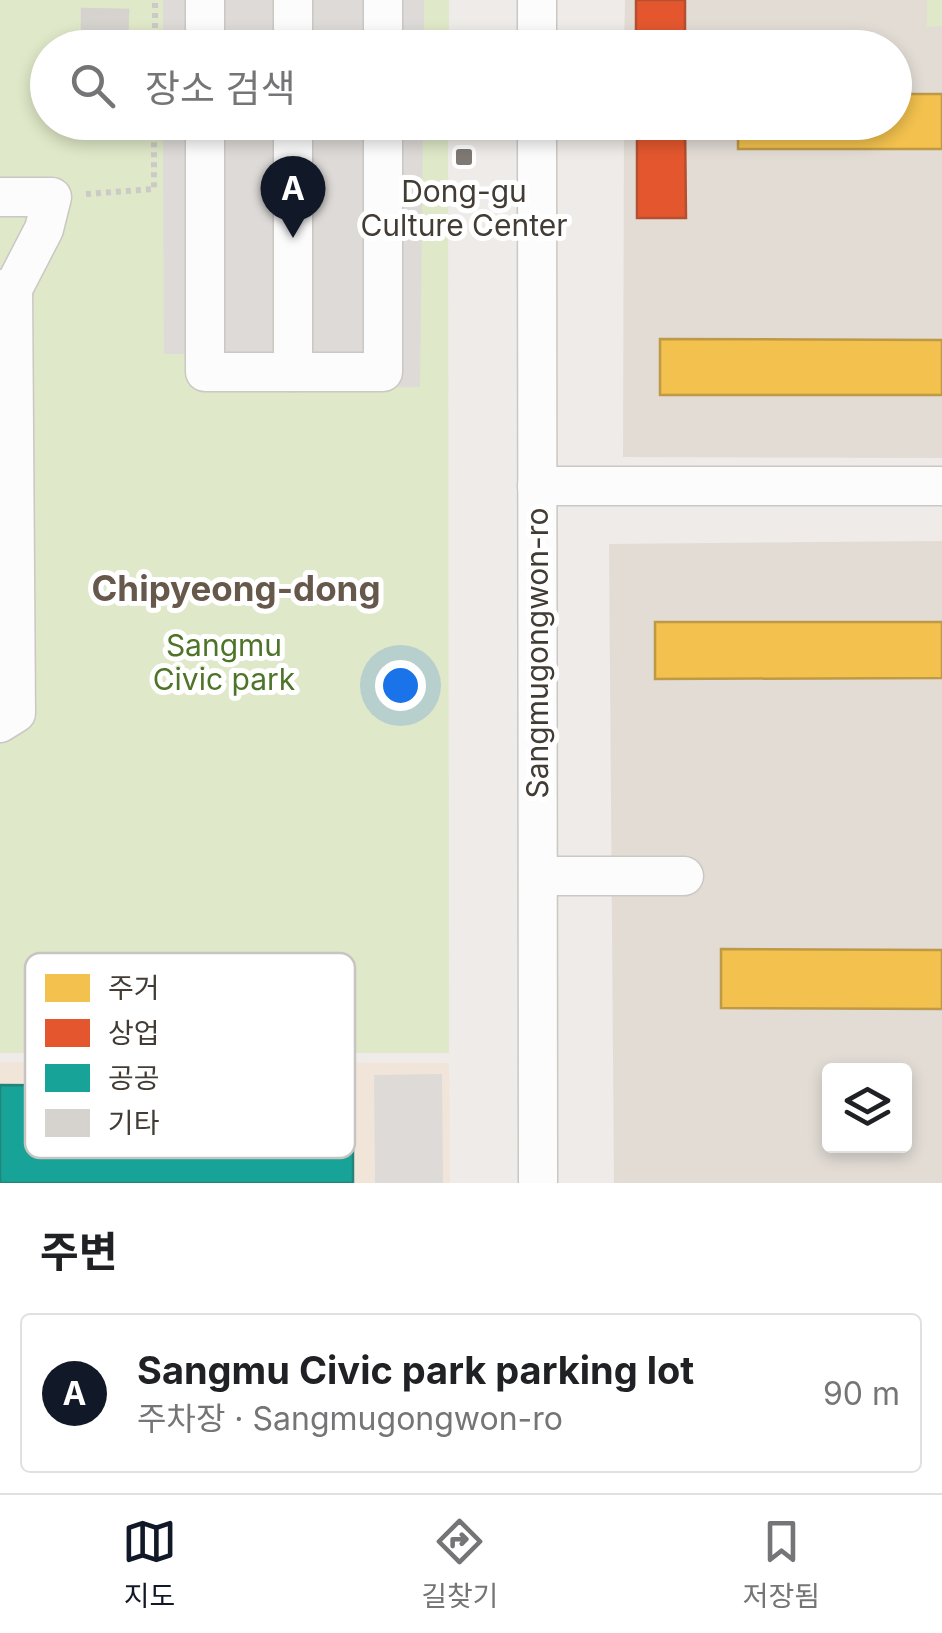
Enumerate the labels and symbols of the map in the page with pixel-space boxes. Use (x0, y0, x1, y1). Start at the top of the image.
marker: Dong-gu Culture Center (453, 146, 475, 168)
pin: A (260, 156, 326, 238)
place label: Dong-gu Culture Center (360, 173, 568, 243)
street label: Sangmugongwon-ro (519, 507, 555, 799)
district label: Chipyeong-dong (91, 567, 381, 609)
park label: Sangmu Civic park (153, 627, 296, 697)
your location (375, 660, 426, 711)
legend (25, 953, 355, 1158)
text: 주거 (108, 971, 160, 1005)
text: 상업 (108, 1016, 160, 1050)
text: 공공 (108, 1061, 160, 1095)
text: 기타 (108, 1106, 160, 1140)

